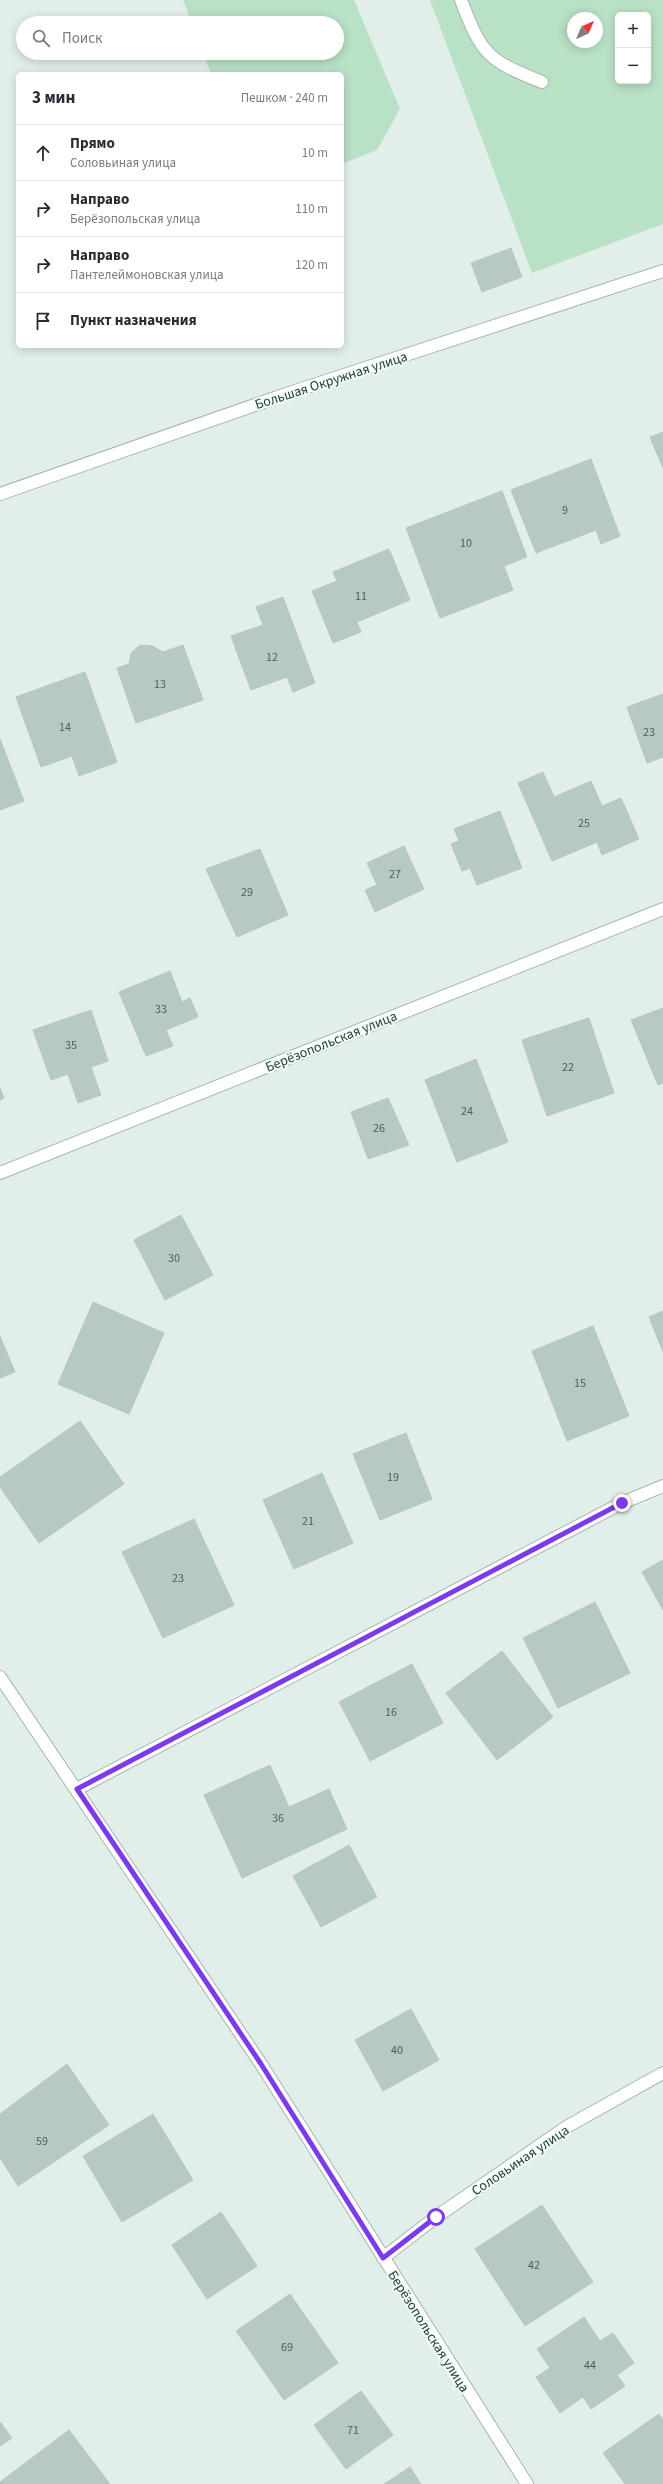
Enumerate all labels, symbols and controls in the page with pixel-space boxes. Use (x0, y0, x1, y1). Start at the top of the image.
north arrow (567, 12, 603, 48)
map controls (615, 12, 651, 84)
button: + (615, 12, 651, 48)
search box (16, 16, 344, 60)
icon: search (30, 27, 52, 49)
text: Поиск (62, 28, 103, 49)
button: − (615, 48, 651, 84)
text: 3 мин (32, 86, 75, 110)
text: Пешком · 240 m (241, 89, 328, 107)
text: Прямо (70, 133, 115, 154)
icon: ahead (32, 142, 54, 164)
text: 10 m (302, 144, 328, 162)
text: Соловьиная улица (70, 154, 176, 172)
text: Направо (70, 189, 129, 210)
icon: right (32, 198, 54, 220)
text: 110 m (295, 200, 328, 218)
text: Берёзопольская улица (70, 210, 200, 228)
text: Направо (70, 245, 129, 266)
icon: right (32, 254, 54, 276)
text: 120 m (295, 256, 328, 274)
text: Пантелеймоновская улица (70, 266, 224, 284)
icon: arrive (32, 310, 54, 332)
text: Пункт назначения (70, 310, 197, 331)
street label: Большая Окружная улица (253, 347, 410, 415)
house number: 9 (562, 502, 568, 519)
house number: 10 (460, 535, 472, 552)
house number: 11 (355, 588, 367, 605)
house number: 12 (266, 649, 278, 666)
house number: 13 (154, 676, 166, 693)
house number: 14 (59, 719, 71, 736)
house number: 23 (643, 724, 655, 741)
house number: 25 (578, 815, 590, 832)
house number: 27 (389, 866, 401, 883)
house number: 29 (241, 884, 253, 901)
house number: 33 (155, 1001, 167, 1018)
street label: Берёзопольская улица (263, 1006, 400, 1077)
house number: 35 (65, 1037, 77, 1054)
house number: 22 (562, 1059, 574, 1076)
house number: 24 (461, 1103, 473, 1120)
house number: 26 (373, 1120, 385, 1137)
house number: 30 (168, 1250, 180, 1267)
house number: 15 (574, 1375, 586, 1392)
house number: 19 (387, 1469, 399, 1486)
route end (613, 1494, 631, 1512)
house number: 21 (302, 1513, 314, 1530)
house number: 23 (172, 1570, 184, 1587)
house number: 16 (385, 1704, 397, 1721)
house number: 36 (272, 1810, 284, 1827)
house number: 40 (391, 2042, 403, 2059)
street label: Соловьиная улица (468, 2121, 573, 2201)
house number: 59 (36, 2133, 48, 2150)
route start (427, 2208, 445, 2226)
house number: 42 (528, 2257, 540, 2274)
street label: Берёзопольская улица (382, 2267, 474, 2396)
house number: 69 (281, 2339, 293, 2356)
house number: 44 (584, 2357, 596, 2374)
house number: 71 (347, 2422, 359, 2439)

